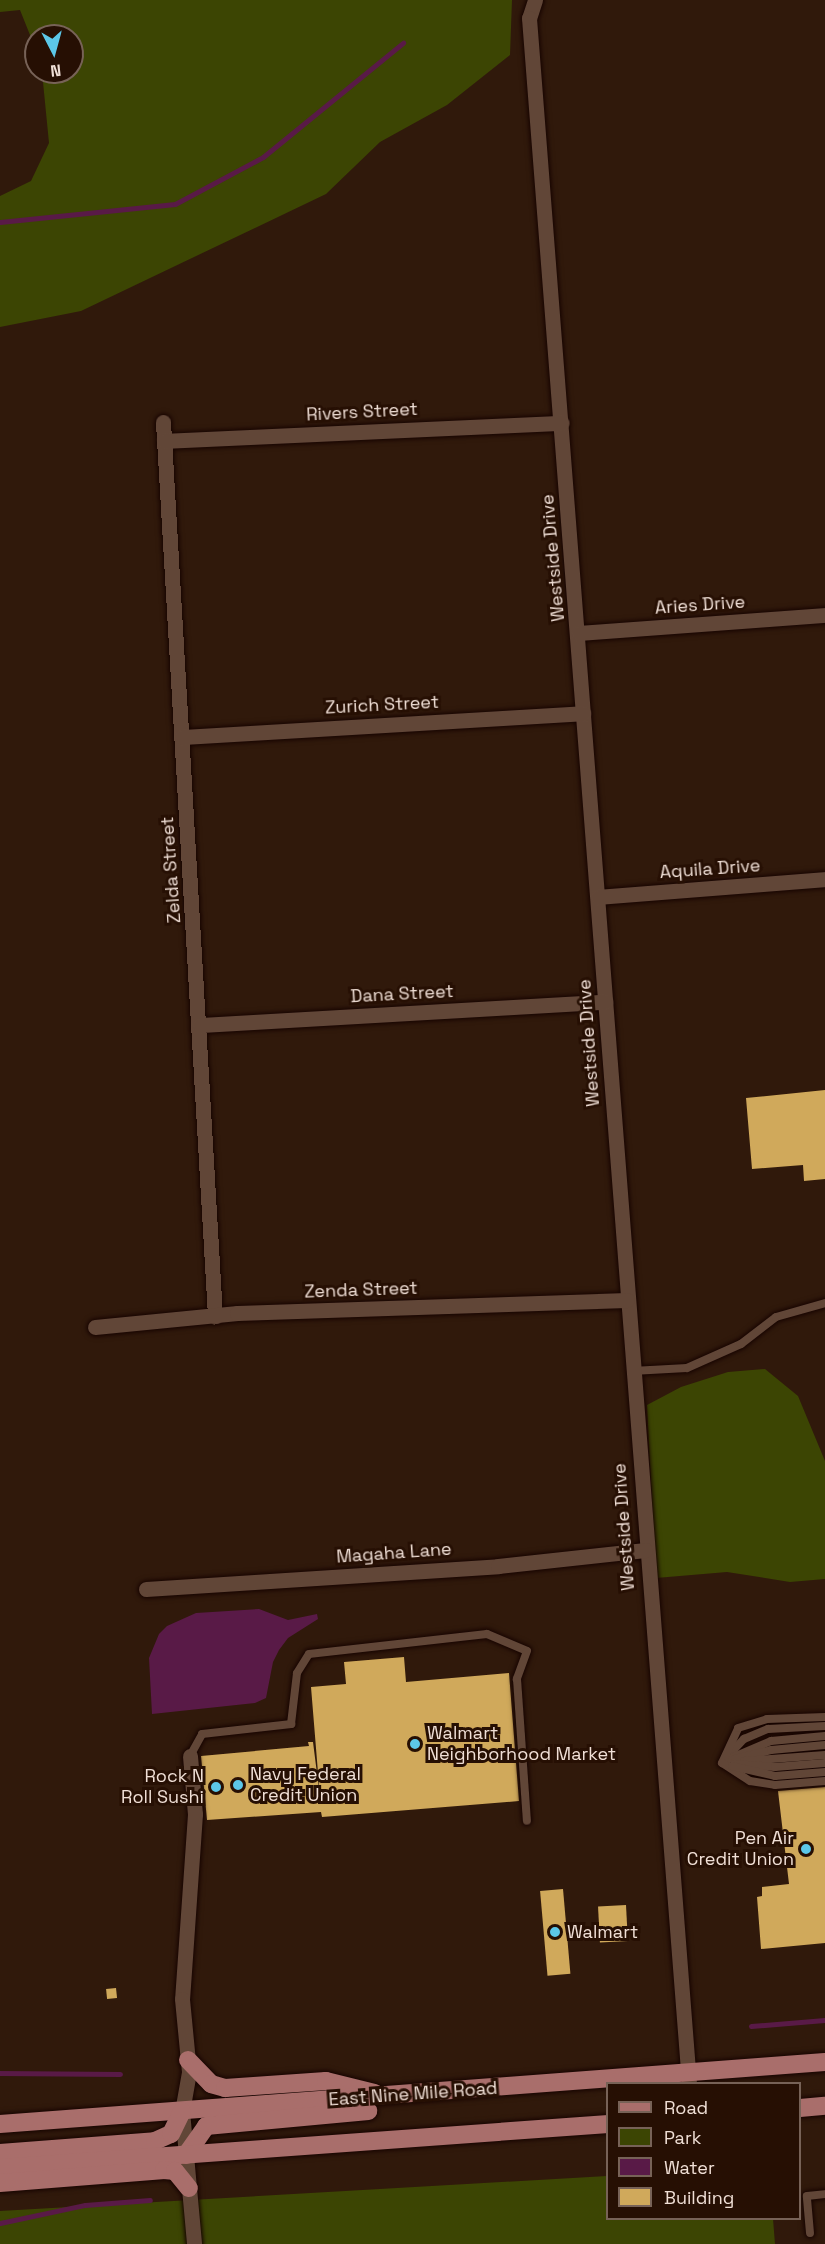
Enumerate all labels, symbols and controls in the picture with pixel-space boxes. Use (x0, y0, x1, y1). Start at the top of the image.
north arrow (24, 24, 84, 84)
text: N (49, 59, 62, 81)
street label: Rivers Street (306, 398, 418, 426)
street label: Westside Drive (537, 493, 569, 623)
street label: Aries Drive (654, 591, 746, 619)
street label: Zurich Street (325, 691, 439, 719)
street label: Zelda Street (157, 816, 185, 924)
street label: Aquila Drive (659, 855, 761, 883)
street label: Westside Drive (574, 979, 604, 1107)
street label: Dana Street (350, 981, 454, 1007)
street label: Zenda Street (304, 1277, 418, 1303)
street label: Westside Drive (609, 1463, 639, 1591)
street label: Magaha Lane (336, 1538, 452, 1568)
place label: Walmart Neighborhood Market (427, 1723, 616, 1766)
marker: Walmart Neighborhood Market (408, 1737, 422, 1751)
place label: Navy Federal Credit Union (250, 1764, 361, 1806)
place label: Rock N Roll Sushi (121, 1766, 204, 1808)
marker: Navy Federal Credit Union (231, 1778, 245, 1792)
marker: Rock N Roll Sushi (209, 1780, 223, 1794)
place label: Pen Air Credit Union (687, 1828, 794, 1870)
marker: Pen Air Credit Union (799, 1842, 813, 1856)
place label: Walmart (567, 1921, 638, 1943)
marker: Walmart (548, 1925, 562, 1939)
street label: East Nine Mile Road (328, 2077, 498, 2111)
legend (606, 2082, 801, 2220)
text: Road (664, 2096, 708, 2119)
text: Park (664, 2126, 701, 2149)
text: Water (664, 2156, 715, 2179)
text: Building (664, 2186, 734, 2209)

